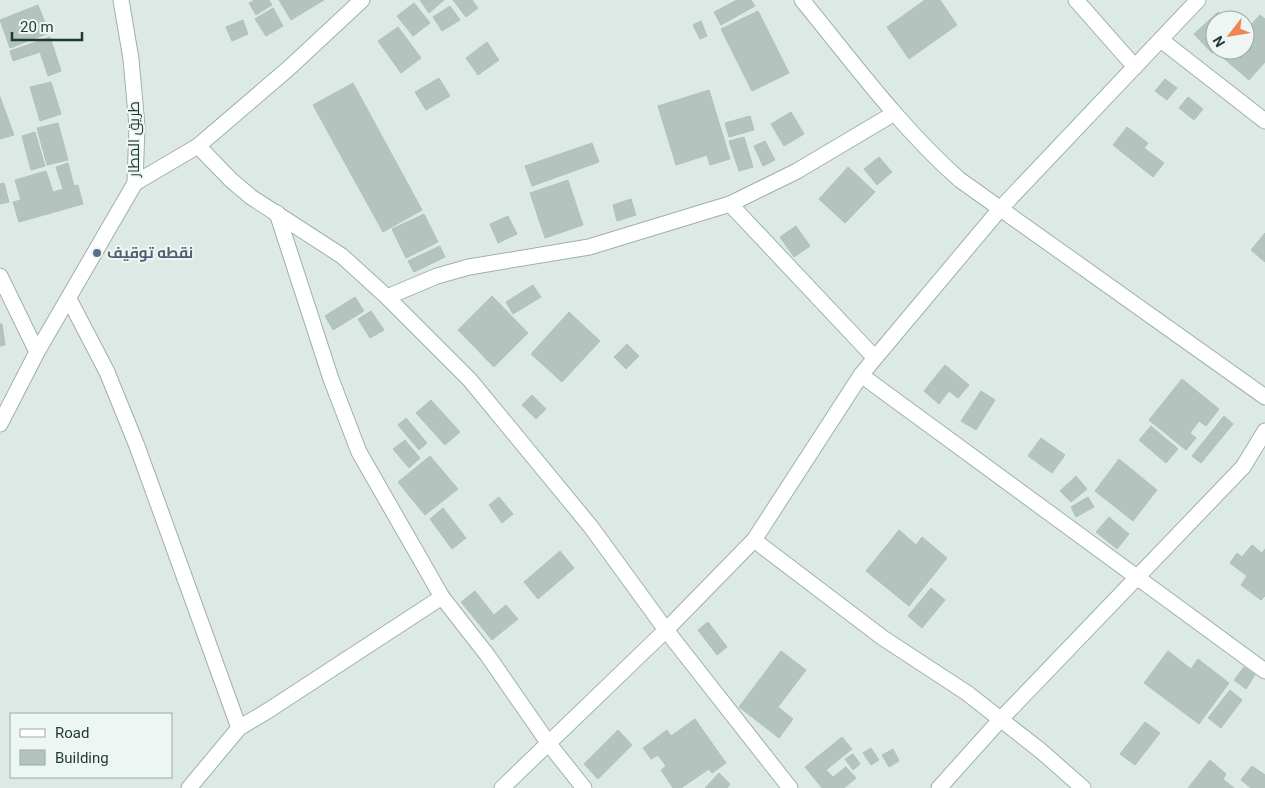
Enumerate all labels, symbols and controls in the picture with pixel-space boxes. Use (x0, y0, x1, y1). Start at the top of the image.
scale bar (12, 10, 82, 42)
north arrow (1205, 10, 1255, 60)
text: 20 m (20, 18, 54, 36)
text: N (1209, 33, 1228, 50)
street label: طريق المطار (125, 101, 144, 178)
place label: نقطه توقيف (107, 244, 193, 262)
marker: نقطه توقيف (91, 247, 103, 259)
legend (10, 713, 172, 778)
text: Road (55, 724, 89, 742)
text: Building (55, 749, 109, 767)

